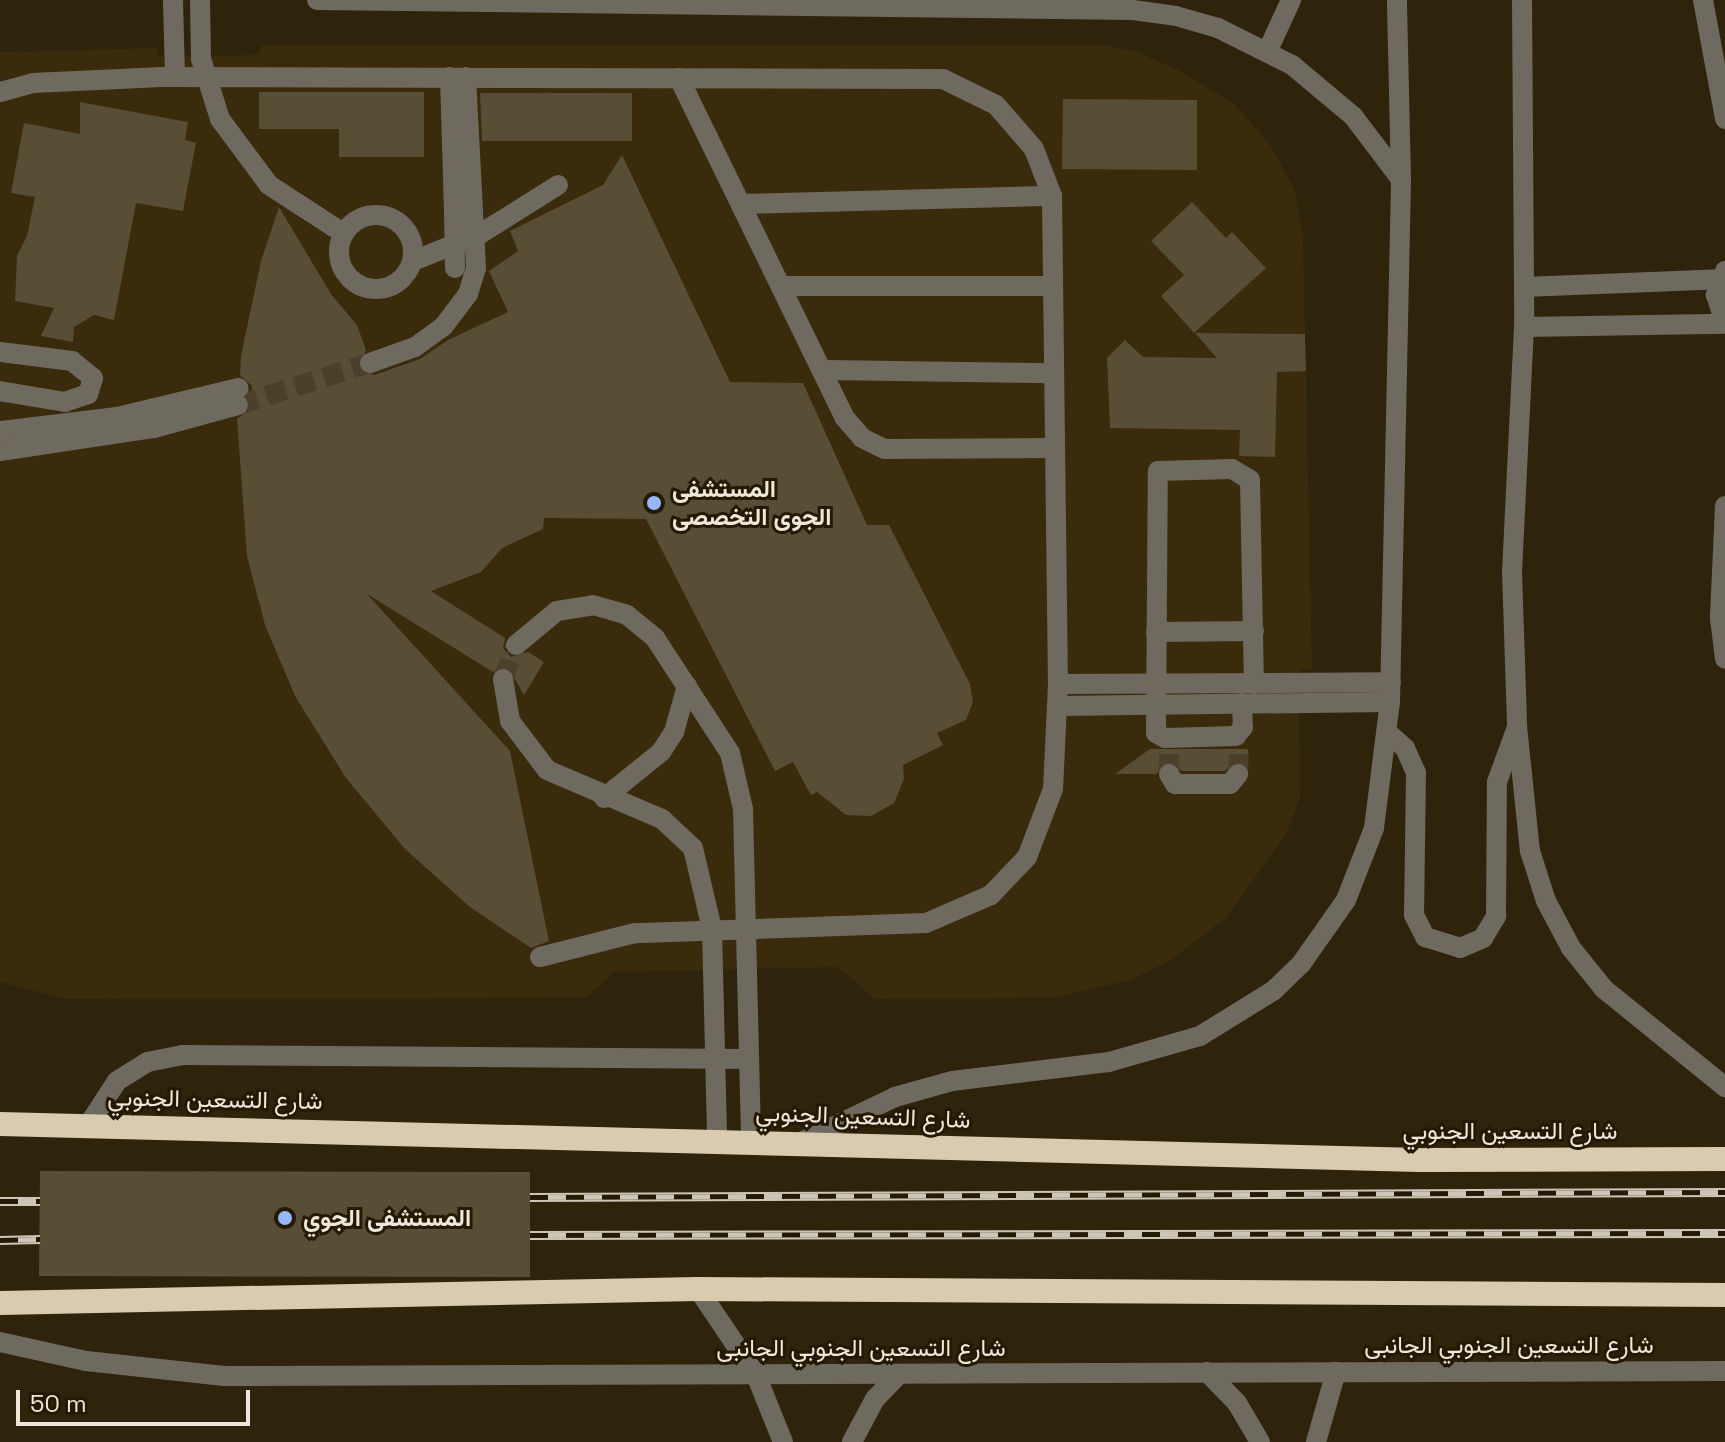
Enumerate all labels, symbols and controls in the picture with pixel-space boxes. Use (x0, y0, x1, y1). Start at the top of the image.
place label: المستشفى الجوى التخصصى (672, 475, 832, 531)
marker: المستشفى الجوى التخصصى (643, 492, 665, 514)
street label: شارع التسعين الجنوبي (107, 1083, 323, 1115)
street label: شارع التسعين الجنوبي (755, 1098, 971, 1134)
street label: شارع التسعين الجنوبي (1402, 1117, 1618, 1145)
place label: المستشفى الجوي (303, 1204, 471, 1232)
marker: المستشفى الجوي (274, 1207, 296, 1229)
street label: شارع التسعين الجنوبي الجانبى (1364, 1331, 1654, 1359)
street label: شارع التسعين الجنوبي الجانبى (716, 1334, 1006, 1362)
scale bar (20, 1374, 254, 1424)
text: 50 m (30, 1388, 87, 1419)

